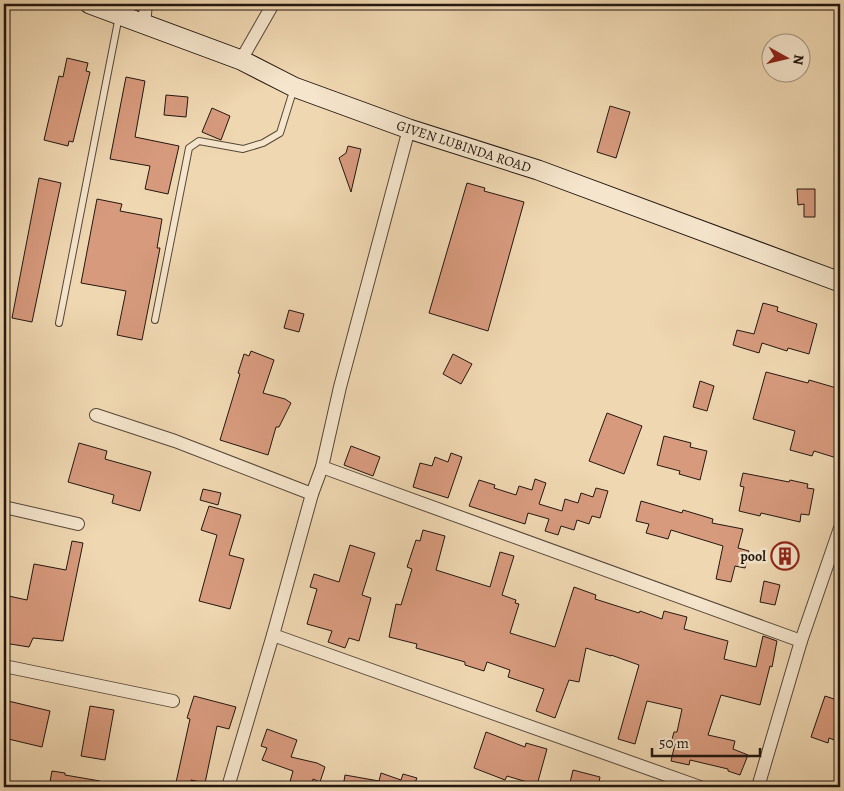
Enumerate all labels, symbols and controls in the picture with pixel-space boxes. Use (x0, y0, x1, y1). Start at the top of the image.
north arrow (762, 32, 812, 82)
text: N (788, 53, 808, 66)
street label: GIVEN LUBINDA ROAD (394, 116, 534, 177)
building icon: pool (770, 541, 800, 571)
place label: pool (740, 547, 766, 566)
scale bar (652, 726, 759, 758)
text: 50 m (659, 733, 689, 753)

